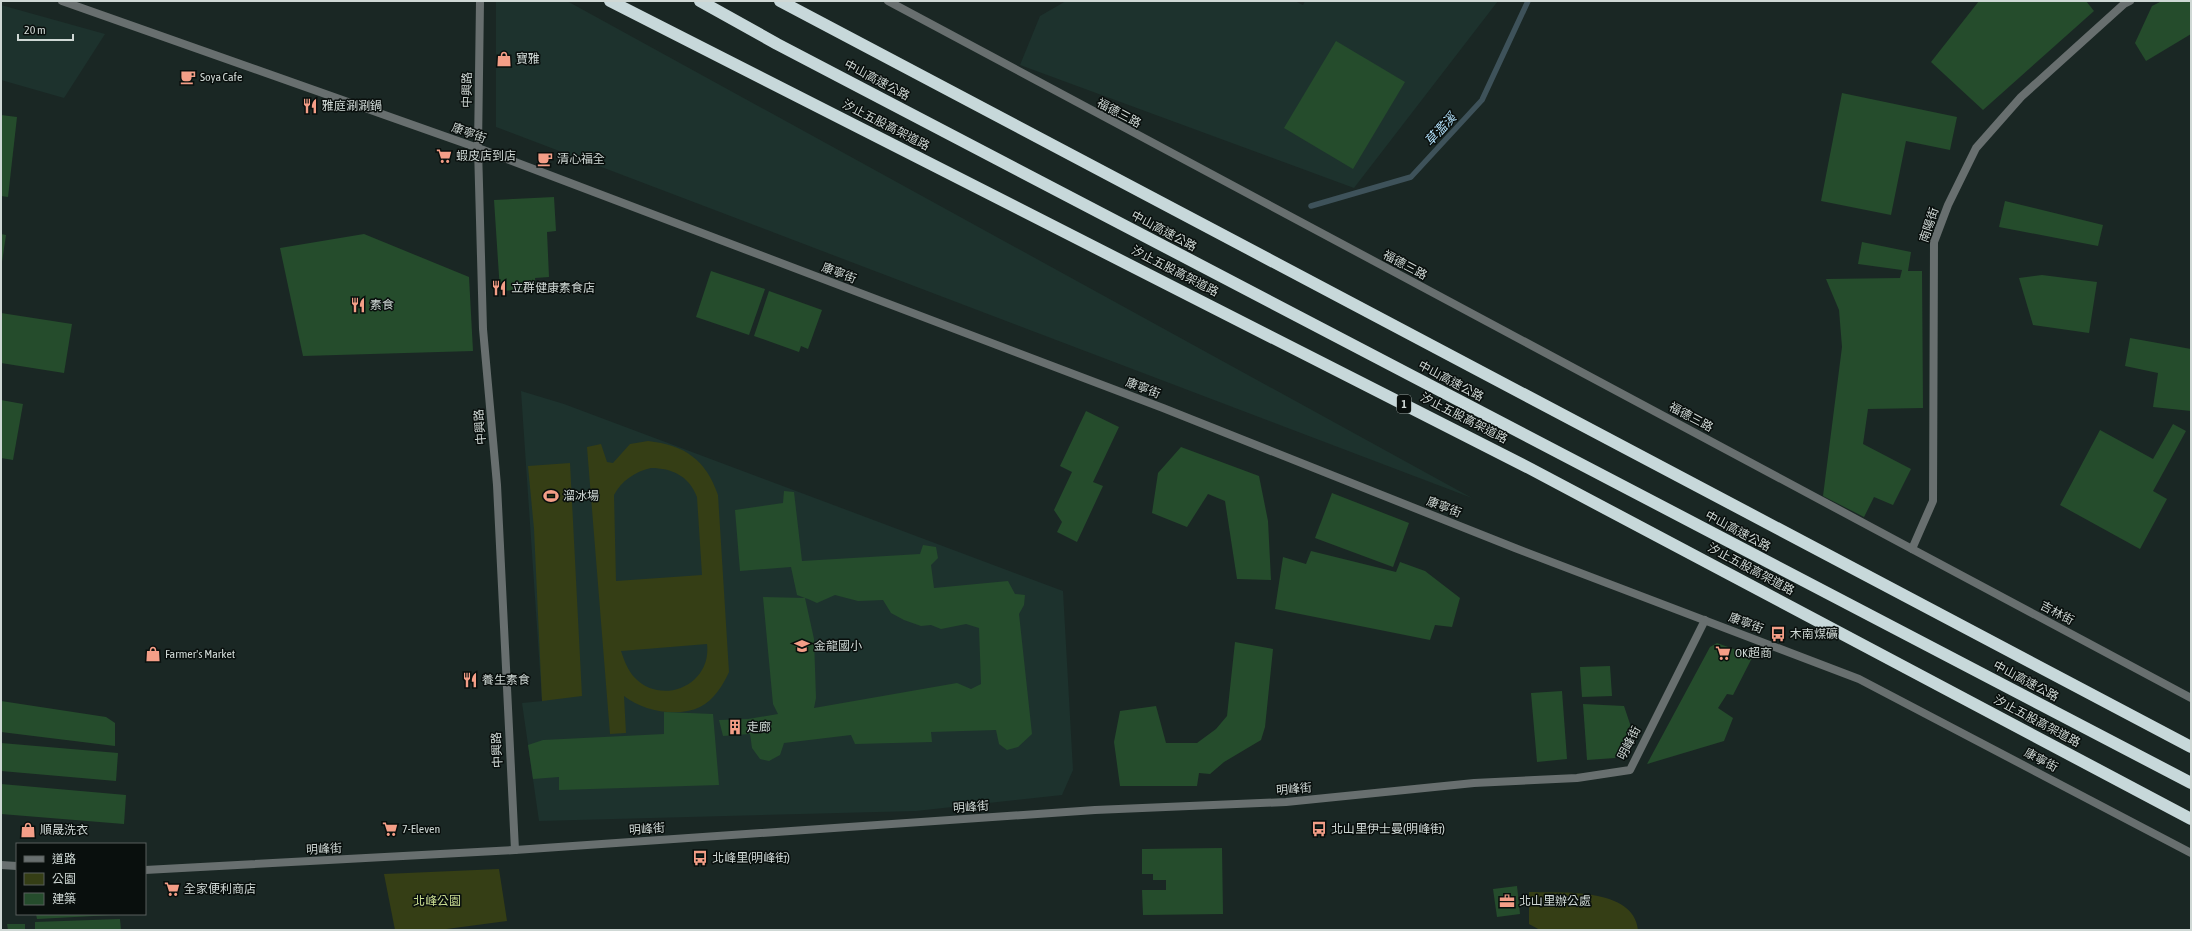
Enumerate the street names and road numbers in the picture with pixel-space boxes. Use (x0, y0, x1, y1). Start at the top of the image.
street label: 中山高速公路 (842, 57, 912, 103)
street label: 中興路 (460, 72, 474, 108)
street label: 福德三路 (1095, 96, 1143, 130)
street label: 汐止五股高架道路 (840, 97, 932, 153)
street label: 康寧街 (450, 120, 488, 146)
street label: 南陽街 (1917, 206, 1941, 244)
street label: 中山高速公路 (1129, 208, 1199, 254)
street label: 汐止五股高架道路 (1129, 243, 1221, 299)
street label: 福德三路 (1381, 248, 1429, 282)
street label: 康寧街 (820, 260, 858, 286)
street label: 中山高速公路 (1416, 358, 1486, 404)
street label: 康寧街 (1124, 375, 1162, 401)
street label: 汐止五股高架道路 (1418, 390, 1510, 446)
road number: 1 (1397, 395, 1411, 413)
street label: 福德三路 (1667, 400, 1715, 434)
street label: 中興路 (471, 408, 489, 446)
street label: 康寧街 (1425, 494, 1463, 520)
street label: 中山高速公路 (1703, 508, 1773, 554)
street label: 汐止五股高架道路 (1705, 540, 1797, 598)
street label: 吉林街 (2038, 598, 2076, 628)
street label: 康寧街 (1727, 610, 1765, 636)
street label: 中山高速公路 (1991, 658, 2061, 704)
street label: 汐止五股高架道路 (1991, 692, 2083, 750)
street label: 明峰街 (1615, 724, 1643, 762)
street label: 中興路 (489, 732, 505, 768)
street label: 康寧街 (2022, 745, 2060, 775)
street label: 明峰街 (1275, 780, 1313, 798)
street label: 明峰街 (953, 799, 989, 815)
street label: 明峰街 (629, 821, 665, 837)
street label: 明峰街 (306, 841, 342, 857)

